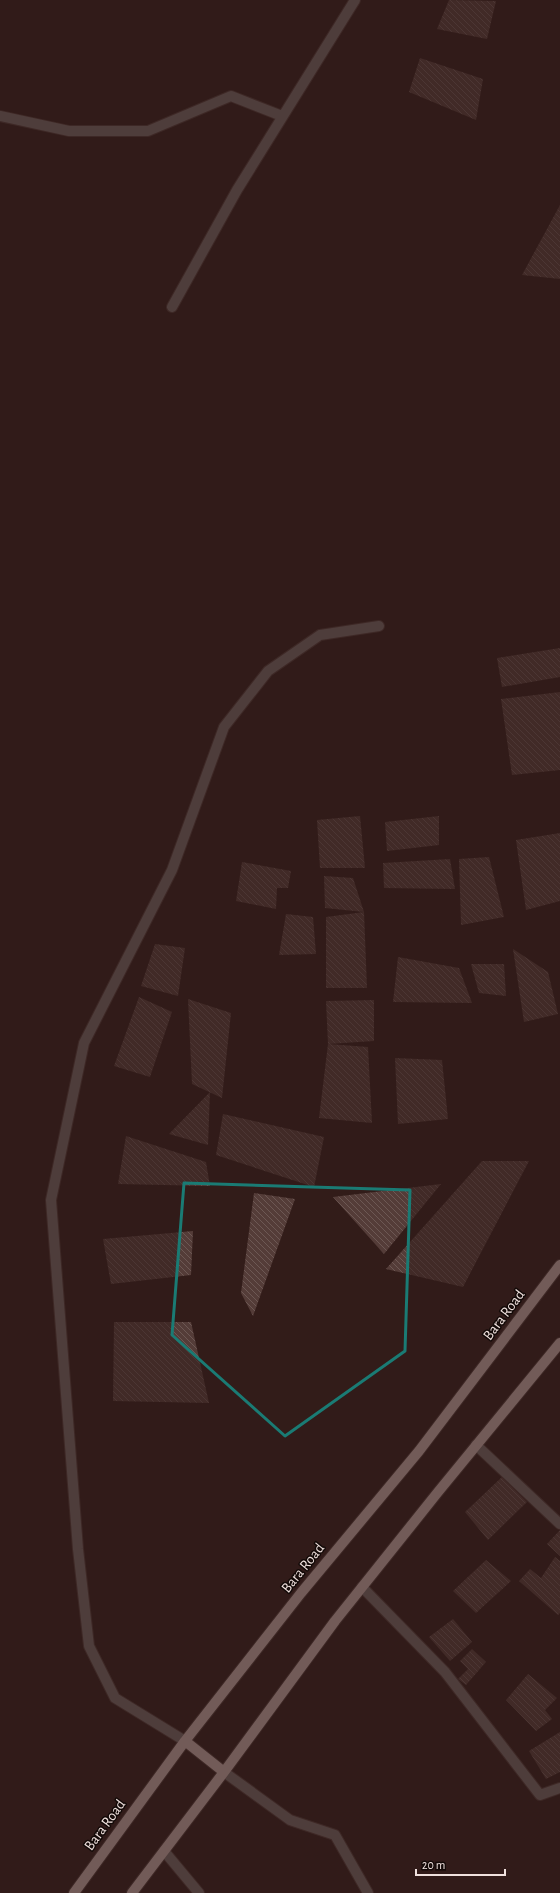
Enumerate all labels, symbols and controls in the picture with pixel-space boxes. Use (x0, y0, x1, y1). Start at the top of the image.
street label: Bara Road (480, 1287, 528, 1343)
street label: Bara Road (279, 1540, 327, 1596)
street label: Bara Road (82, 1797, 128, 1853)
scale bar (416, 1851, 505, 1877)
text: 20 m (422, 1859, 445, 1871)

